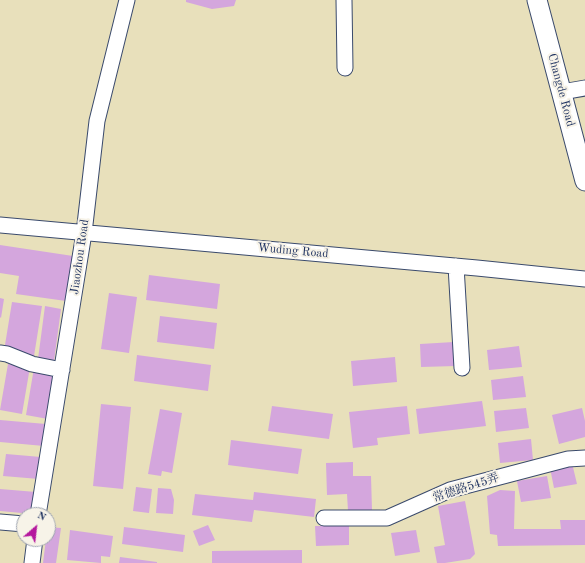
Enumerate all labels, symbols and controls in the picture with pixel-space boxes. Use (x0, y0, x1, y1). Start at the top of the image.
street label: Changde Road (544, 52, 578, 128)
street label: Jiaozhou Road (68, 218, 92, 296)
street label: Wuding Road (257, 241, 329, 261)
street label: 常德路545弄 (431, 471, 501, 505)
north arrow (16, 507, 56, 547)
text: N (35, 510, 48, 524)

